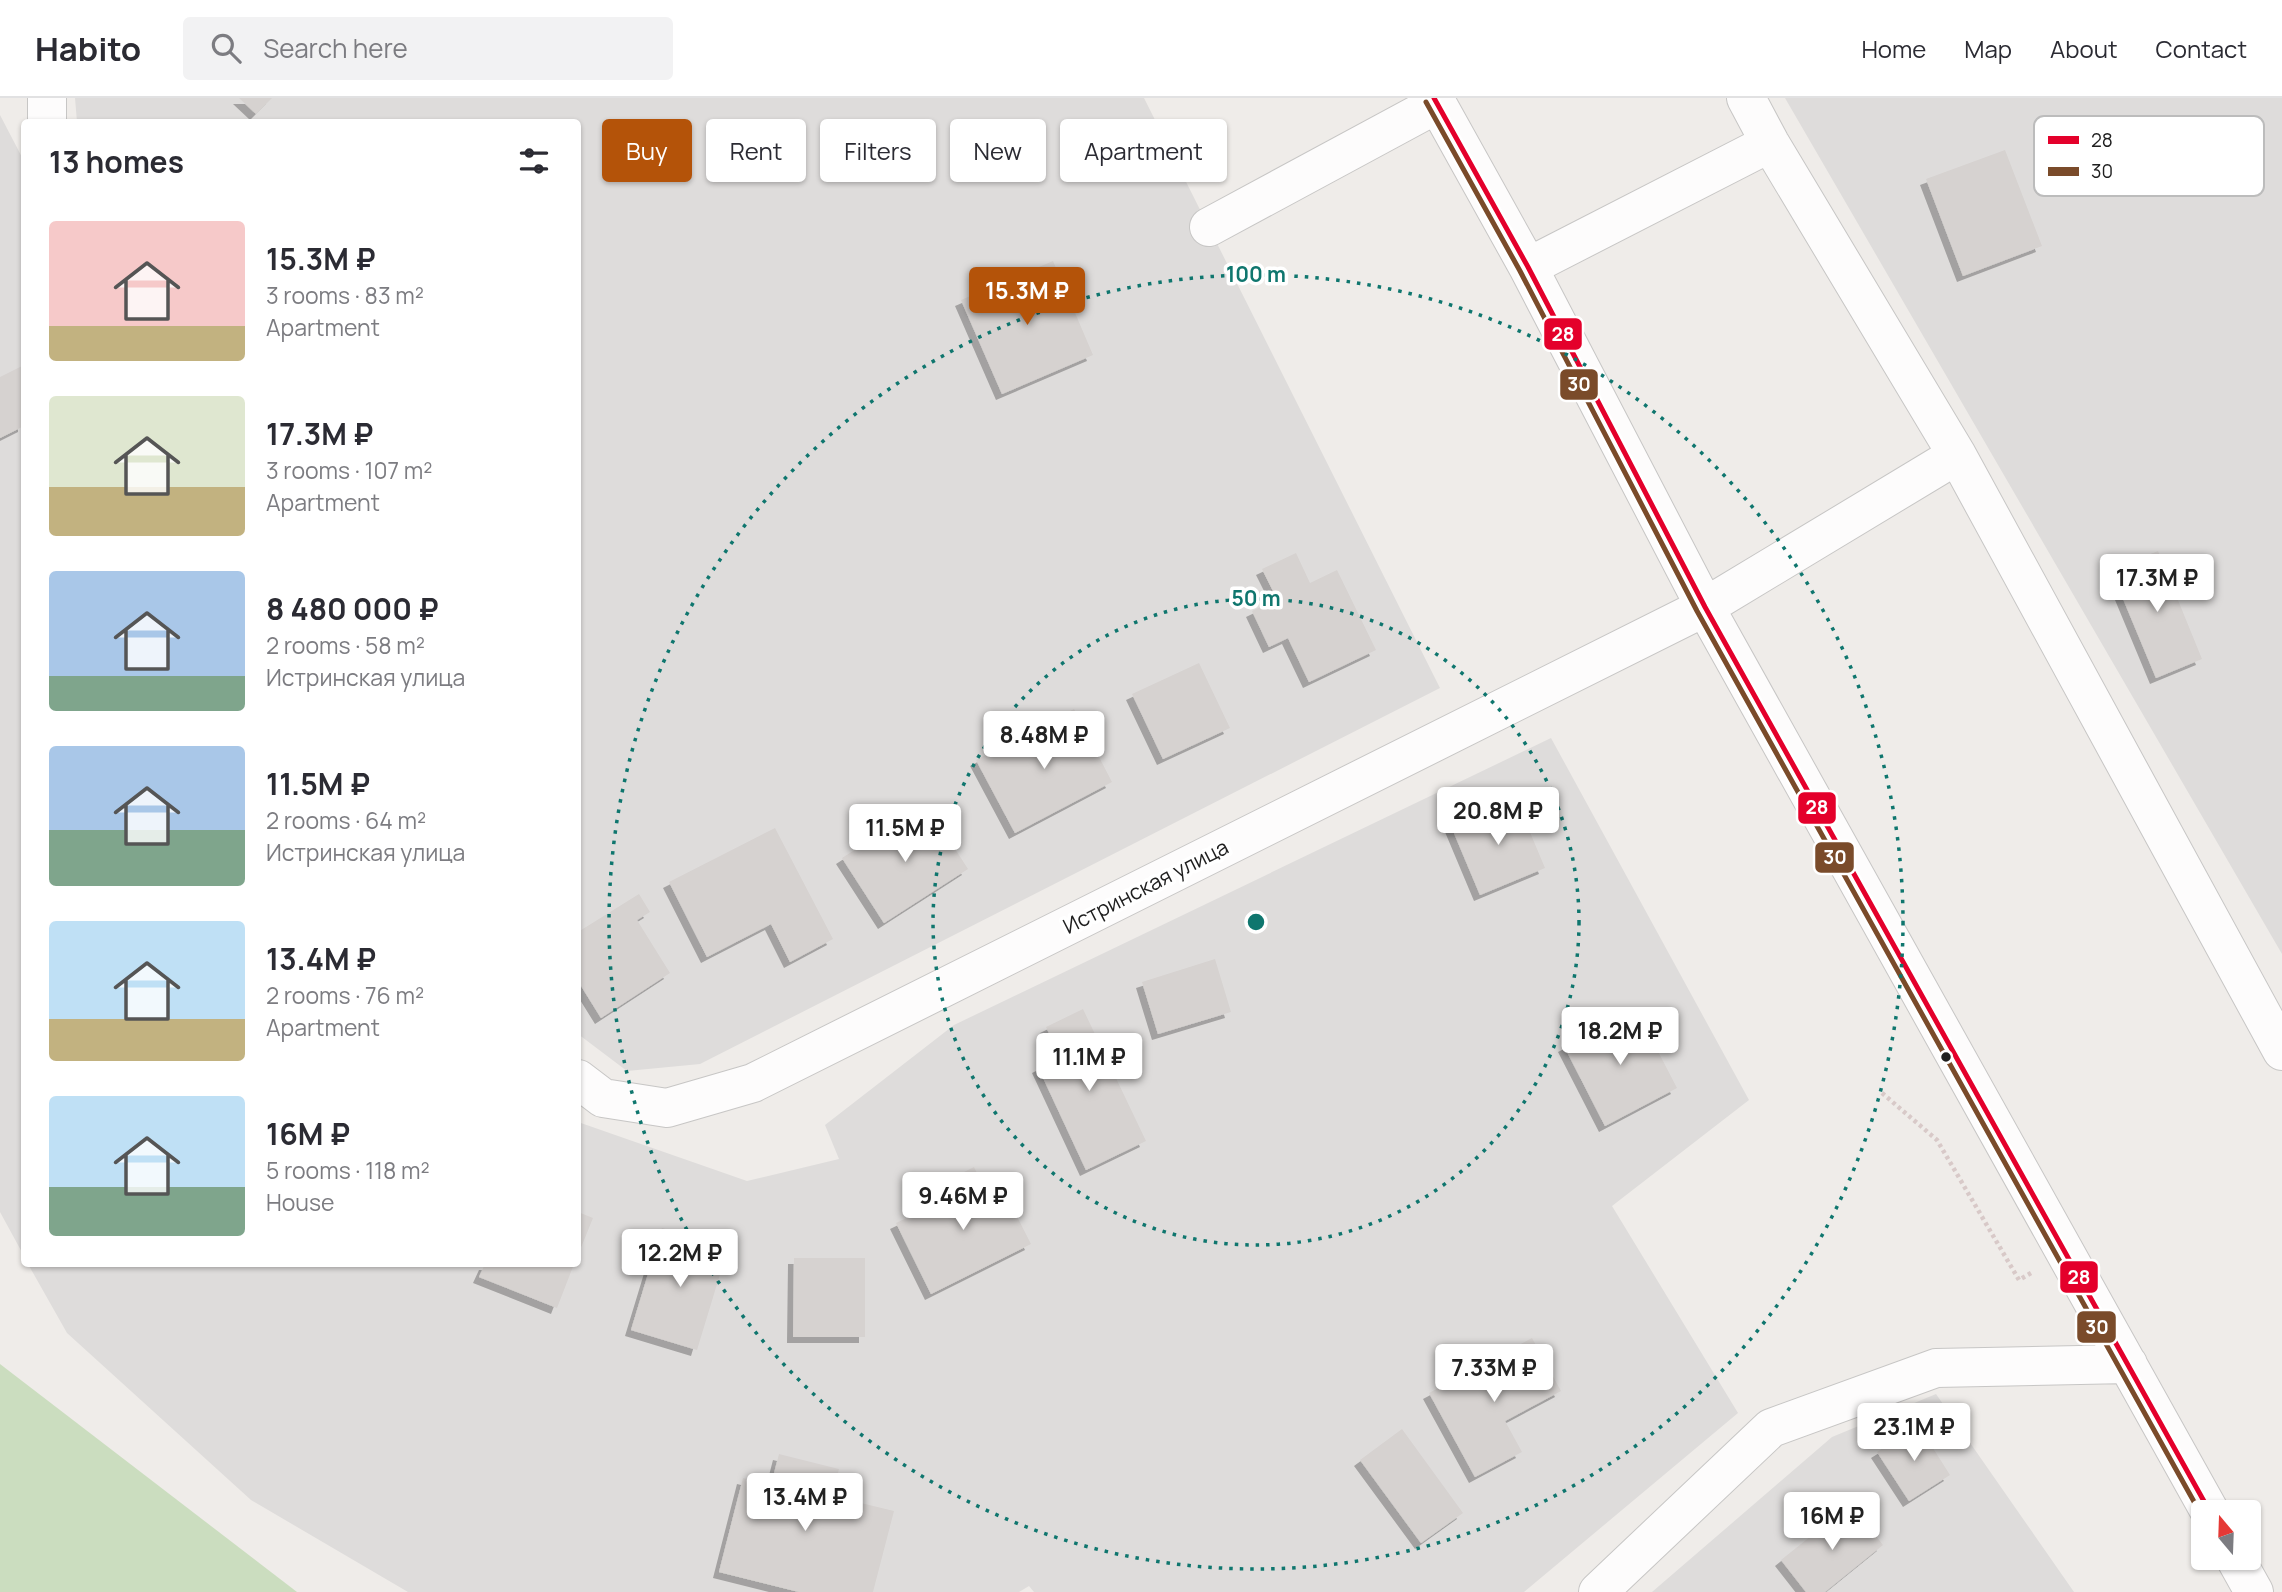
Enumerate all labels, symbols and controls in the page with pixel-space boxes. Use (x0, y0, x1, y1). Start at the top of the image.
search box (183, 17, 673, 80)
text: Habito (35, 26, 141, 71)
icon: search (207, 29, 245, 67)
text: Search here (263, 30, 408, 66)
text: Home (1861, 32, 1926, 65)
text: Map (1964, 32, 2012, 65)
text: About (2050, 32, 2118, 65)
text: Contact (2156, 32, 2247, 65)
legend (2034, 116, 2264, 196)
chip: Buy (602, 119, 692, 182)
chip: Rent (706, 119, 806, 182)
chip: Filters (820, 119, 936, 182)
chip: New (950, 119, 1046, 182)
chip: Apartment (1060, 119, 1227, 182)
text: 28 (2091, 127, 2113, 153)
text: 13 homes (49, 141, 184, 182)
icon: filters (515, 142, 553, 180)
text: 30 (2091, 158, 2113, 184)
text: 15.3M ₽ (266, 238, 375, 279)
icon: home (105, 249, 189, 333)
text: 100 m (1226, 260, 1286, 288)
pin: 15.3M ₽ (962, 268, 1092, 327)
text: 15.3M ₽ (985, 274, 1069, 306)
text: 3 rooms · 83 m² (266, 279, 424, 311)
text: Apartment (266, 311, 380, 343)
line badge: 28 (1543, 317, 1583, 351)
text: 28 (1552, 321, 1574, 347)
line badge: 30 (1559, 368, 1599, 401)
text: 30 (1567, 371, 1591, 397)
text: 17.3M ₽ (266, 413, 373, 454)
icon: home (105, 424, 189, 508)
text: 3 rooms · 107 m² (266, 454, 432, 486)
text: Apartment (266, 486, 380, 518)
pin: 17.3M ₽ (2092, 554, 2222, 614)
text: 17.3M ₽ (2116, 561, 2198, 593)
text: 50 m (1231, 584, 1281, 612)
text: 8 480 000 ₽ (266, 588, 439, 629)
icon: home (105, 599, 189, 683)
text: 2 rooms · 58 m² (266, 629, 425, 661)
text: Истринская улица (266, 661, 465, 693)
pin: 8.48M ₽ (979, 712, 1109, 771)
text: 8.48M ₽ (999, 718, 1089, 750)
text: 11.5M ₽ (266, 763, 370, 804)
icon: home (105, 774, 189, 858)
pin: 20.8M ₽ (1433, 788, 1563, 847)
line badge: 28 (1797, 791, 1837, 825)
text: 20.8M ₽ (1453, 794, 1543, 826)
text: 28 (1806, 794, 1828, 820)
text: 2 rooms · 64 m² (266, 804, 426, 836)
pin: 11.5M ₽ (840, 804, 970, 864)
text: 11.5M ₽ (865, 811, 945, 843)
street label: Истринская улица (1058, 832, 1233, 940)
text: Истринская улица (266, 836, 465, 868)
line badge: 30 (1814, 841, 1855, 874)
text: 30 (1823, 844, 1847, 870)
centre of rings (1244, 910, 1268, 934)
text: 13.4M ₽ (266, 938, 376, 979)
icon: home (105, 949, 189, 1033)
text: 2 rooms · 76 m² (266, 979, 424, 1011)
pin: 18.2M ₽ (1555, 1007, 1685, 1067)
text: Apartment (266, 1011, 380, 1043)
text: 18.2M ₽ (1578, 1014, 1662, 1046)
pin: 11.1M ₽ (1024, 1034, 1154, 1093)
text: 11.1M ₽ (1052, 1040, 1126, 1072)
unlabelled marker (1939, 1050, 1953, 1064)
text: 16M ₽ (266, 1113, 350, 1154)
icon: home (105, 1124, 189, 1208)
text: 5 rooms · 118 m² (266, 1154, 430, 1186)
pin: 9.46M ₽ (898, 1172, 1028, 1232)
text: 9.46M ₽ (918, 1179, 1008, 1211)
text: House (266, 1186, 335, 1218)
pin: 12.2M ₽ (615, 1230, 745, 1289)
text: 12.2M ₽ (638, 1236, 722, 1268)
line badge: 28 (2059, 1260, 2099, 1294)
text: 28 (2068, 1264, 2090, 1290)
line badge: 30 (2076, 1310, 2117, 1344)
text: 30 (2085, 1314, 2109, 1340)
pin: 7.33M ₽ (1429, 1344, 1559, 1404)
text: 7.33M ₽ (1451, 1351, 1537, 1383)
pin: 23.1M ₽ (1849, 1404, 1979, 1463)
text: 23.1M ₽ (1873, 1410, 1955, 1442)
pin: 13.4M ₽ (740, 1474, 870, 1533)
text: 13.4M ₽ (763, 1480, 847, 1512)
pin: 16M ₽ (1783, 1492, 1881, 1552)
text: 16M ₽ (1800, 1499, 1864, 1531)
north arrow (2191, 1500, 2261, 1570)
map controls (2191, 1500, 2261, 1570)

